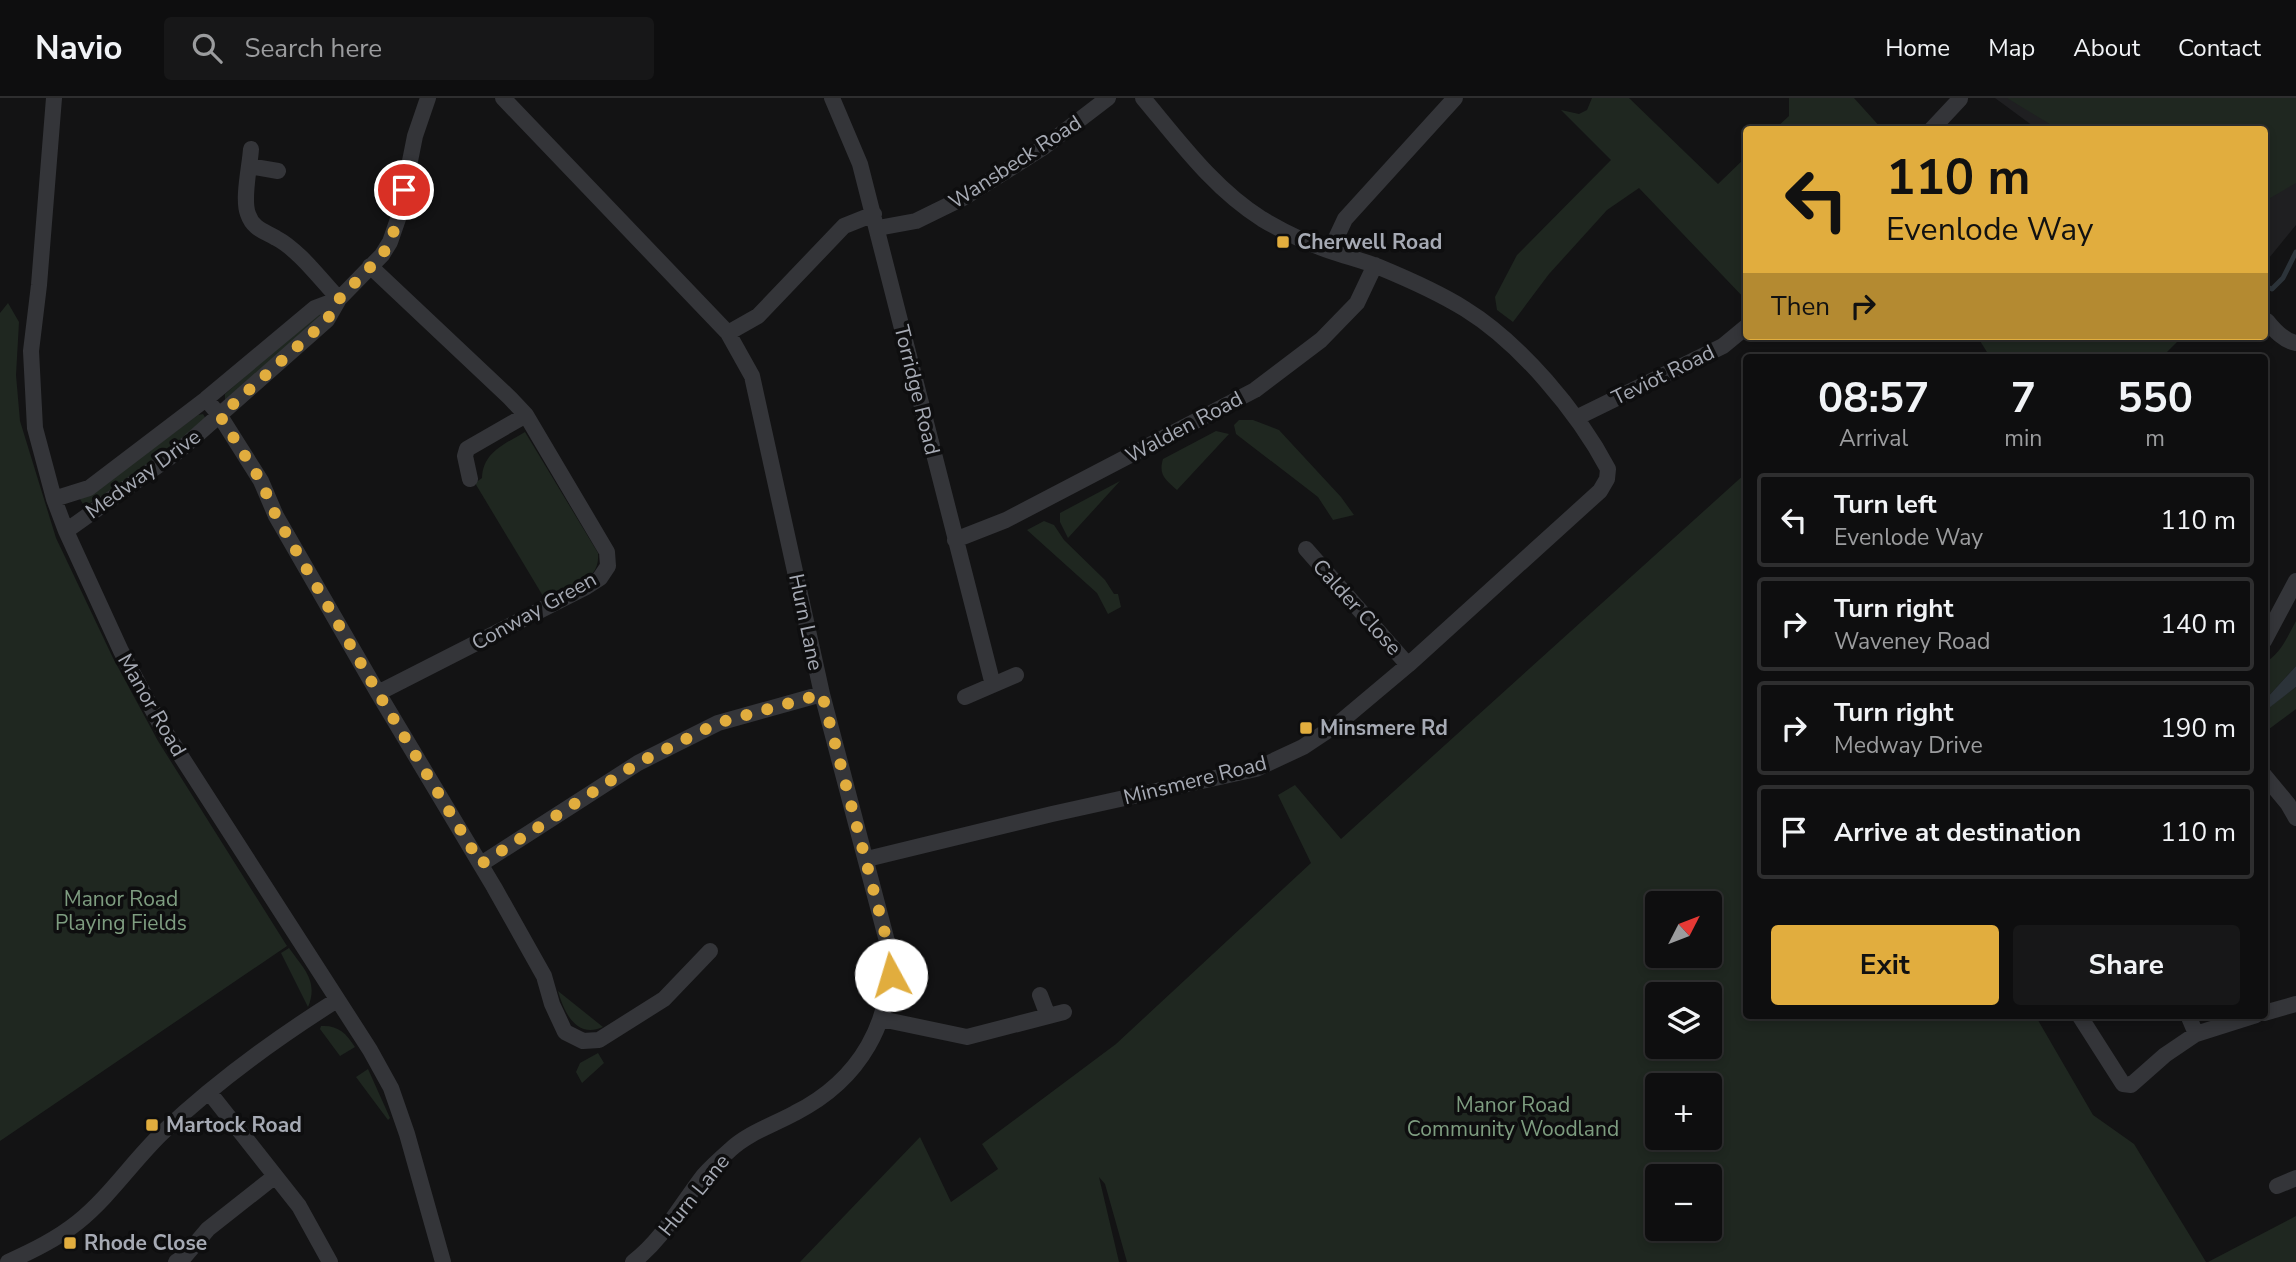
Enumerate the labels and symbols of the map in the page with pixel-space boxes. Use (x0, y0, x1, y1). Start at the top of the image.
street label: Wansbeck Road (943, 109, 1087, 215)
pin (374, 160, 434, 220)
place label: Cherwell Road (1297, 228, 1442, 256)
marker: Cherwell Road (1275, 234, 1291, 250)
street label: Torridge Road (887, 322, 947, 458)
street label: Teviot Road (1607, 338, 1719, 412)
street label: Walden Road (1121, 384, 1247, 470)
street label: Medway Drive (80, 423, 206, 525)
street label: Calder Close (1306, 553, 1408, 661)
street label: Conway Green (467, 565, 601, 657)
street label: Hurn Lane (782, 571, 830, 673)
street label: Manor Road (111, 648, 193, 762)
place label: Minsmere Rd (1320, 714, 1448, 742)
marker: Minsmere Rd (1298, 720, 1314, 736)
street label: Minsmere Road (1120, 749, 1270, 811)
park label: Manor Road Playing Fields (55, 885, 187, 937)
north arrow (1645, 891, 1722, 968)
position arrow (854, 938, 928, 1012)
park label: Manor Road Community Woodland (1407, 1091, 1619, 1143)
place label: Martock Road (166, 1111, 302, 1139)
marker: Martock Road (144, 1117, 160, 1133)
street label: Hurn Lane (652, 1148, 736, 1242)
place label: Rhode Close (84, 1229, 207, 1257)
marker: Rhode Close (62, 1235, 78, 1251)

